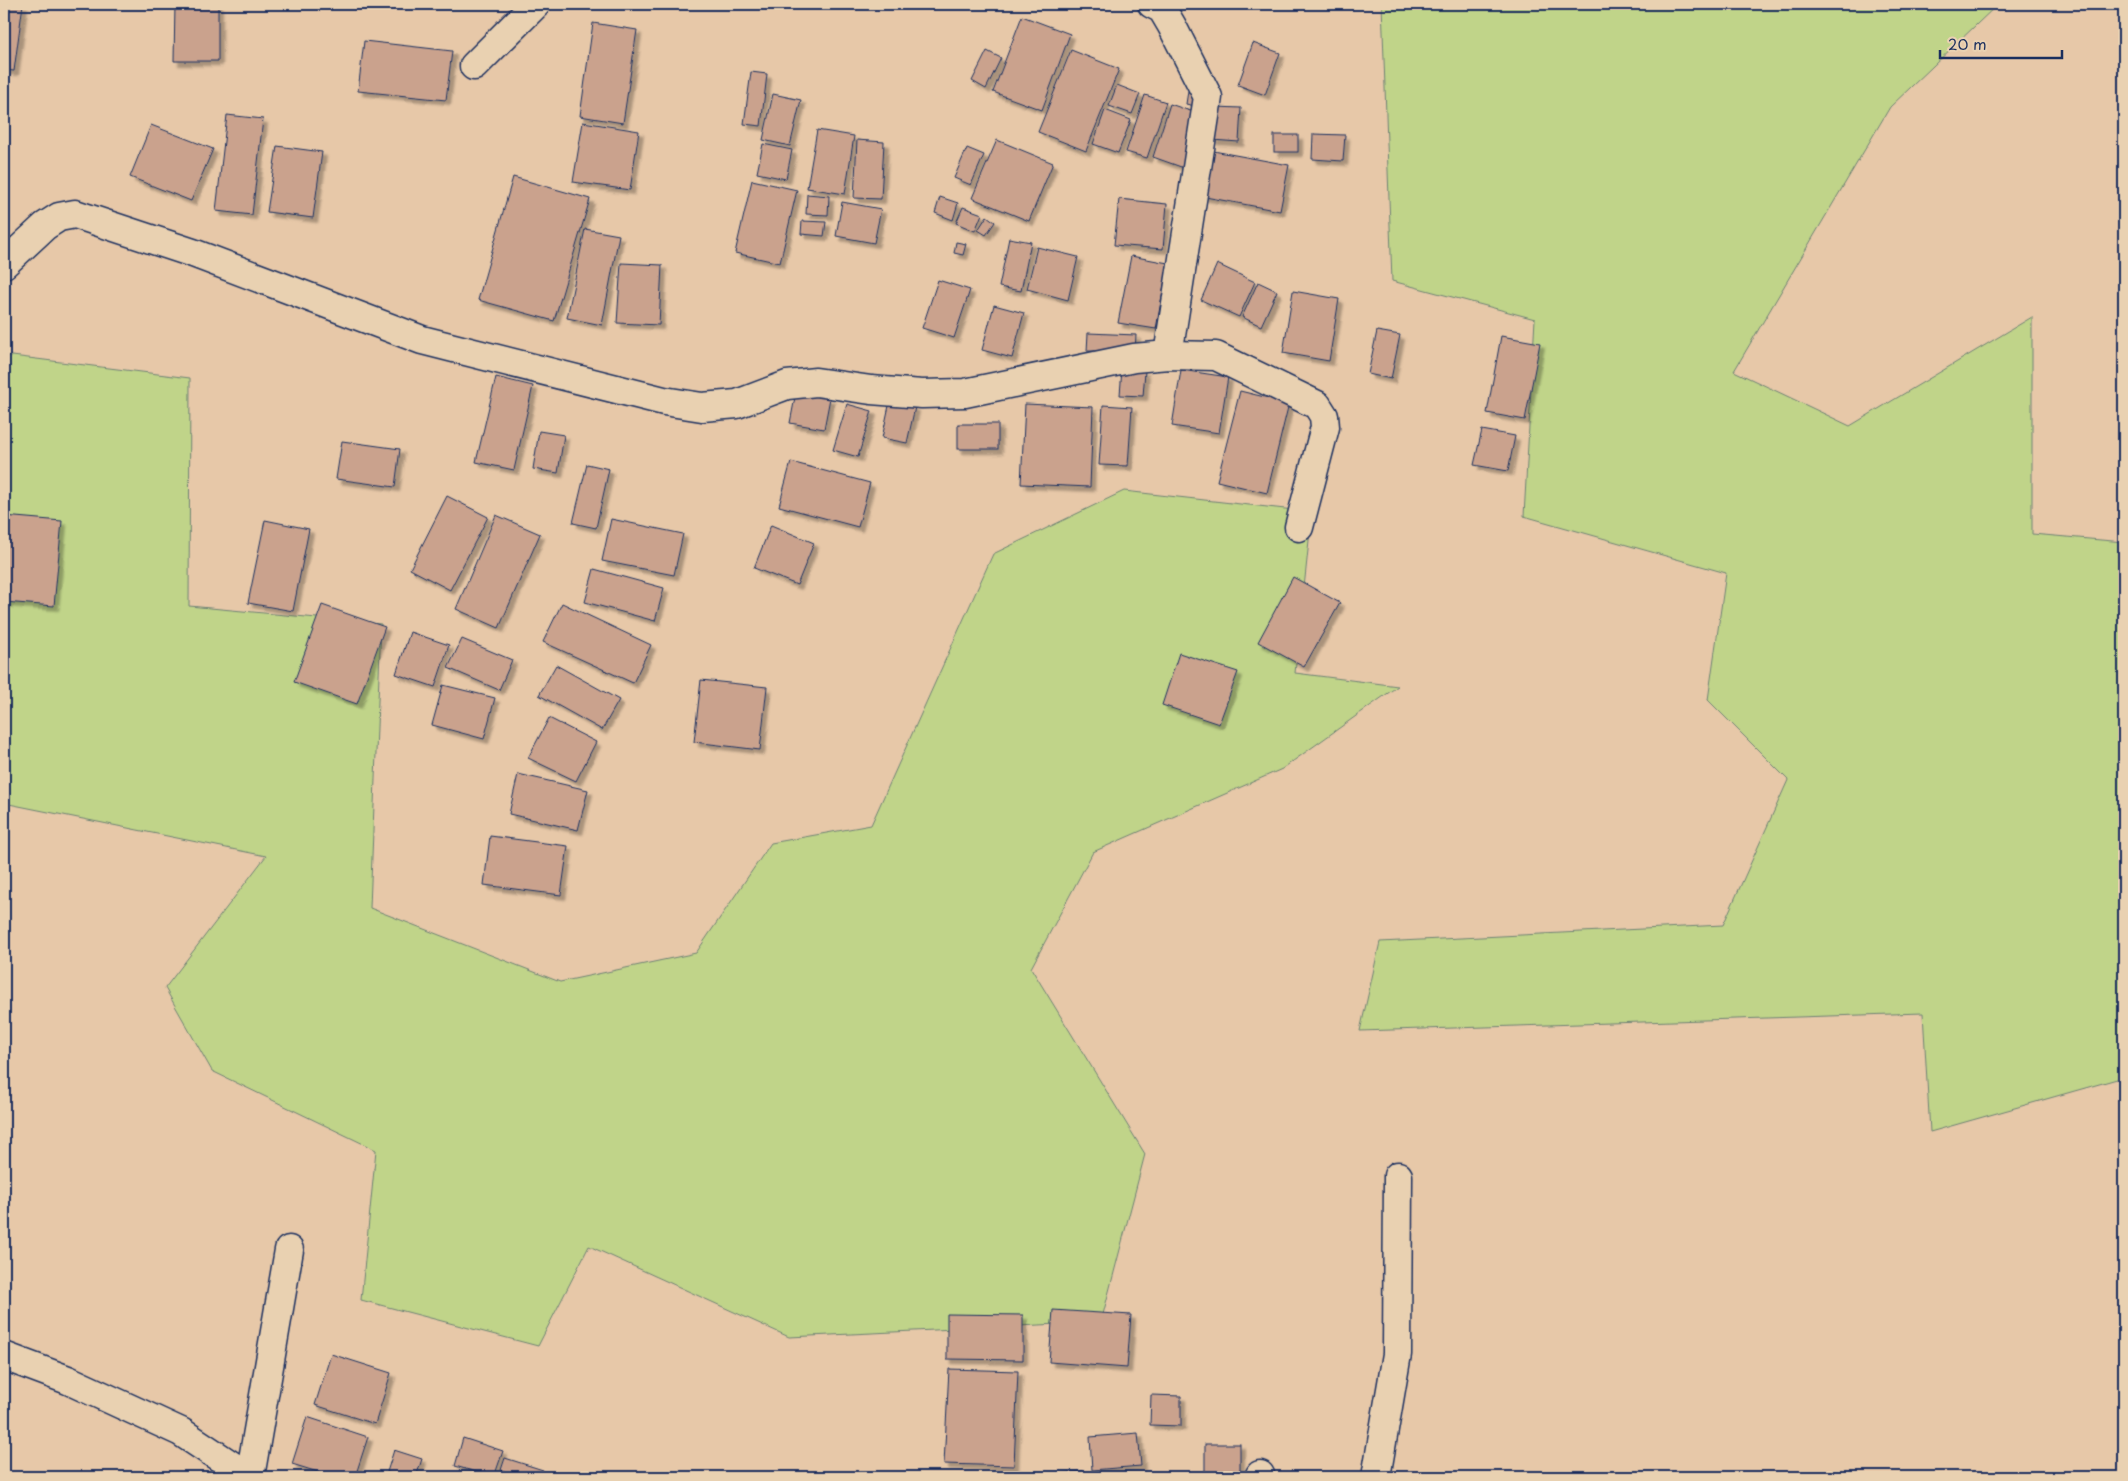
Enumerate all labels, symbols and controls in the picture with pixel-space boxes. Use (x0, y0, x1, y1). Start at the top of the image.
scale bar (1940, 28, 2063, 60)
text: 20 m (1948, 32, 1987, 55)

